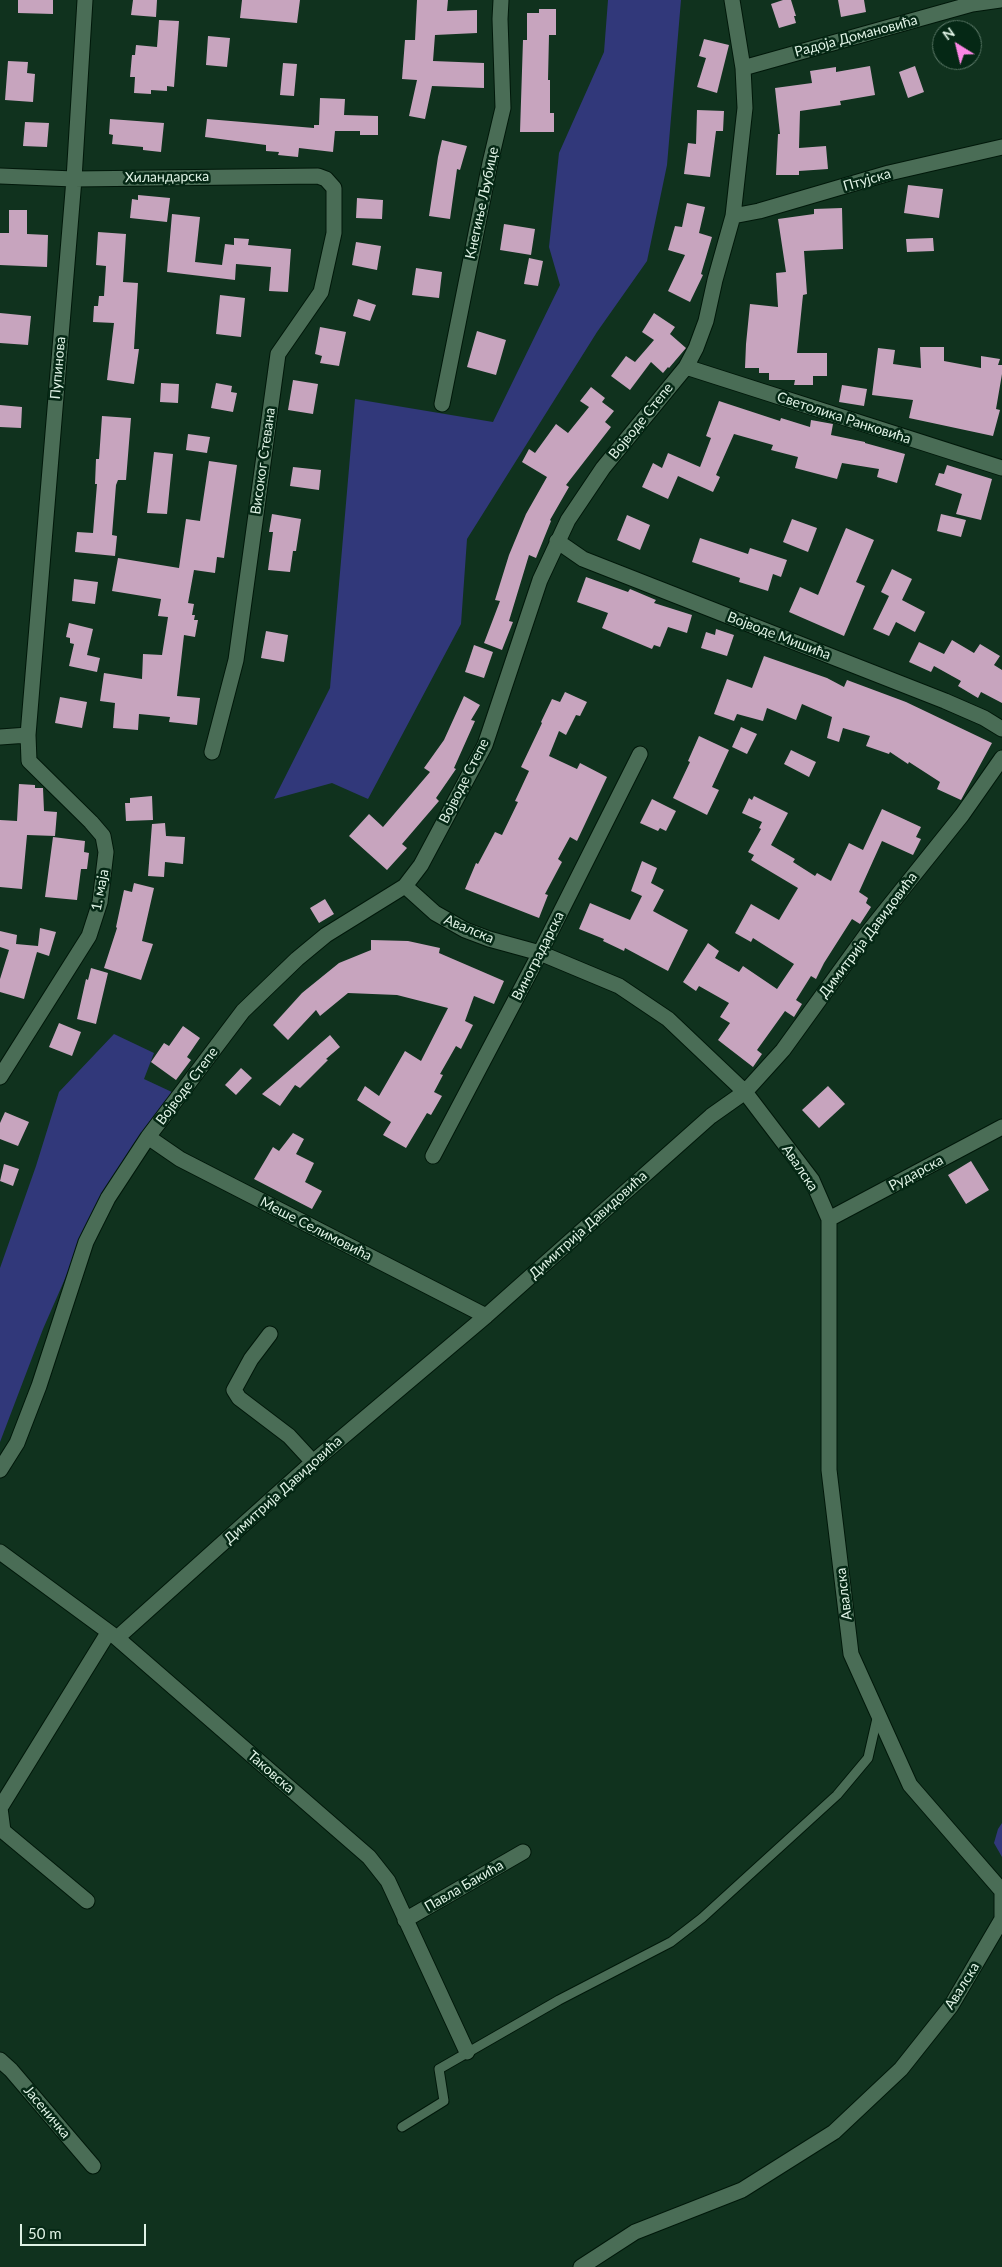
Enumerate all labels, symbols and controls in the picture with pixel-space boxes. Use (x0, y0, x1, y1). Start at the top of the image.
street label: Радоја Домановића (793, 12, 919, 60)
north arrow (932, 20, 982, 70)
text: N (939, 23, 958, 43)
street label: Кнегиње Љубице (462, 145, 502, 261)
street label: Птујска (841, 165, 893, 195)
street label: Хиландарска (125, 168, 209, 186)
street label: Пупинова (47, 336, 69, 400)
street label: Војводе Степе (605, 380, 677, 462)
street label: Светолика Ранковића (775, 388, 913, 448)
street label: Високог Стевана (247, 407, 279, 515)
street label: Војводе Мишића (725, 609, 833, 663)
street label: Војводе Степе (435, 736, 493, 826)
street label: 1. маја (88, 868, 112, 912)
street label: Димитрија Давидовића (815, 869, 921, 1001)
street label: Виноградарска (508, 909, 568, 1003)
street label: Авалска (442, 911, 496, 947)
street label: Војводе Степе (152, 1044, 222, 1128)
street label: Авалска (778, 1142, 822, 1194)
street label: Рударска (886, 1152, 946, 1194)
street label: Димитрија Давидовића (526, 1168, 650, 1282)
street label: Меше Селимовића (257, 1194, 375, 1264)
street label: Димитрија Давидовића (221, 1433, 345, 1547)
street label: Авалска (832, 1567, 856, 1621)
street label: Таковска (244, 1747, 298, 1797)
street label: Павла Бакића (422, 1857, 506, 1915)
street label: Авалска (941, 1959, 983, 2013)
street label: Јасеничка (20, 2082, 74, 2142)
scale bar (22, 2214, 149, 2246)
text: 50 m (28, 2224, 62, 2242)

